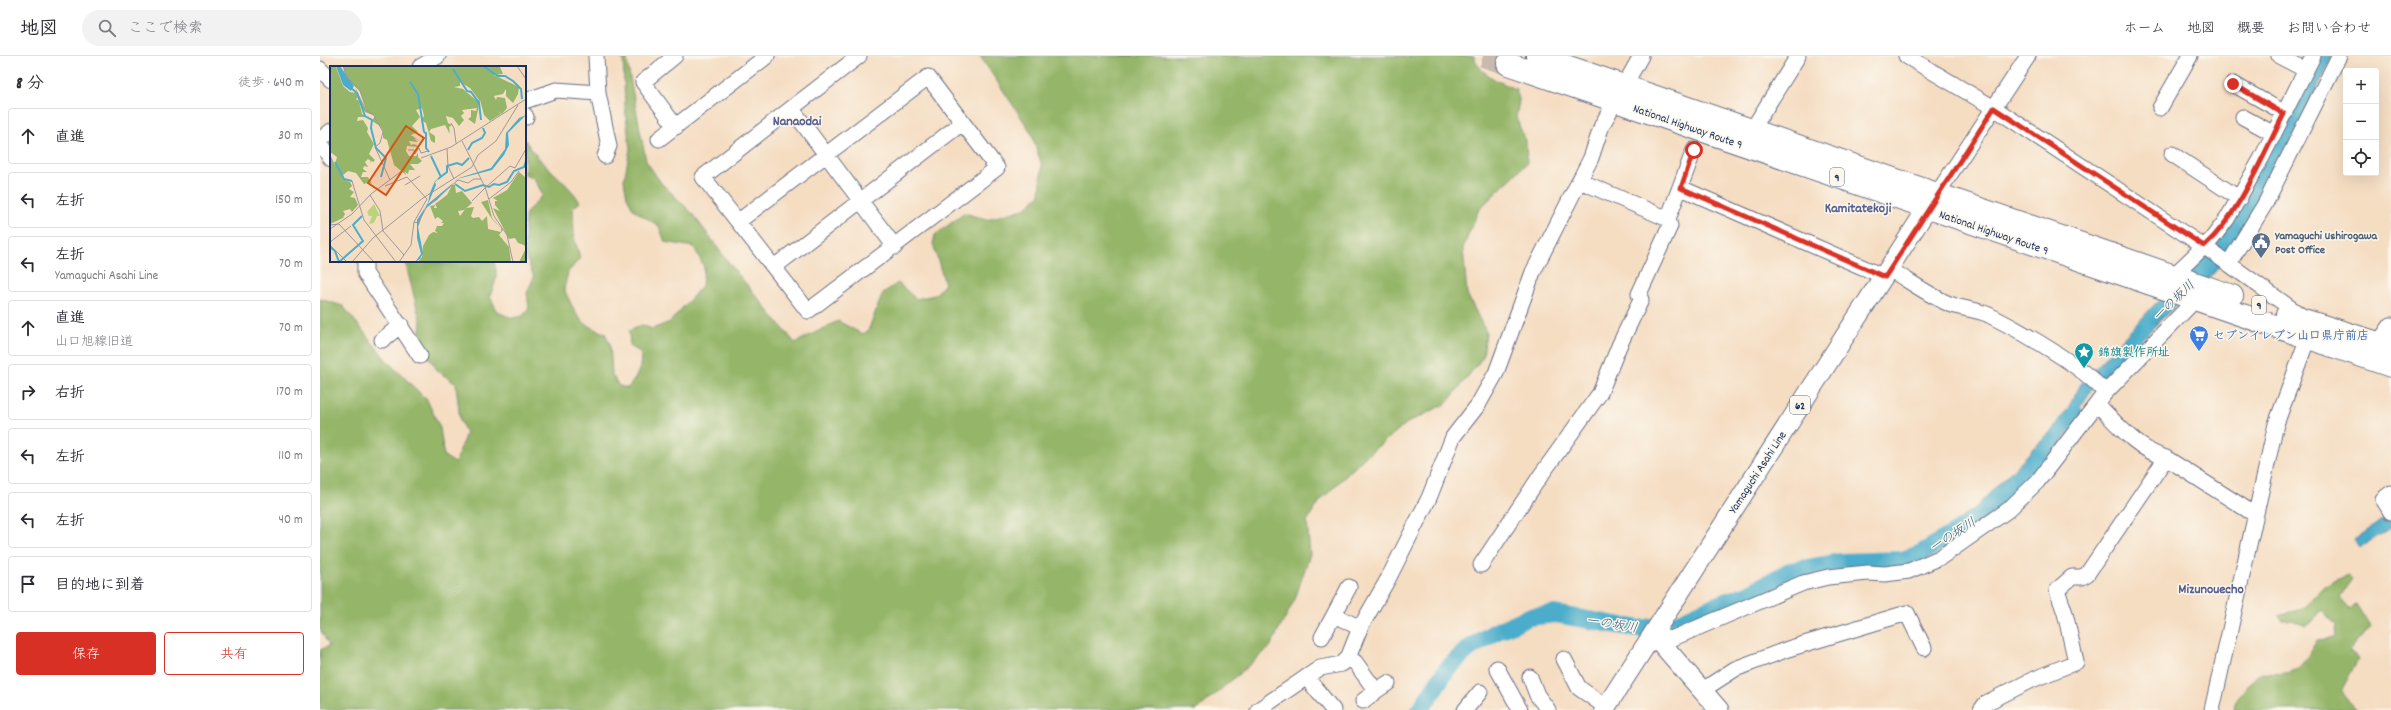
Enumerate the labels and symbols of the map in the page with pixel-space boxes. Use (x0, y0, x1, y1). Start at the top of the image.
inset map (330, 66, 526, 262)
route end (2224, 75, 2242, 93)
street label: National Highway Route 9 (1631, 101, 1744, 154)
district label: Nanaodai (773, 112, 822, 132)
route start (1685, 141, 1703, 159)
road number: 9 (1830, 168, 1844, 186)
district label: Kamitatekoji (1825, 199, 1892, 219)
street label: National Highway Route 9 (1937, 207, 2050, 260)
place label: Yamaguchi Ushirogawa Post Office (2274, 228, 2379, 259)
public building icon: Yamaguchi Ushirogawa Post Office (2250, 231, 2272, 259)
water label: 一の坂川 (2149, 277, 2200, 327)
road number: 9 (2252, 296, 2266, 314)
supermarket icon: セブンイレブン山口県庁前店 (2188, 324, 2210, 352)
place label: セブンイレブン山口県庁前店 (2213, 328, 2369, 345)
place icon: 錦旗製作所址 (2073, 341, 2095, 369)
place label: 錦旗製作所址 (2098, 345, 2170, 362)
road number: 62 (1790, 396, 1810, 414)
street label: Yamaguchi Asahi Line (1725, 428, 1791, 517)
water label: 一の坂川 (1926, 514, 1980, 558)
district label: Mizunouecho (2178, 580, 2244, 600)
water label: 一の坂川 (1584, 612, 1639, 639)

